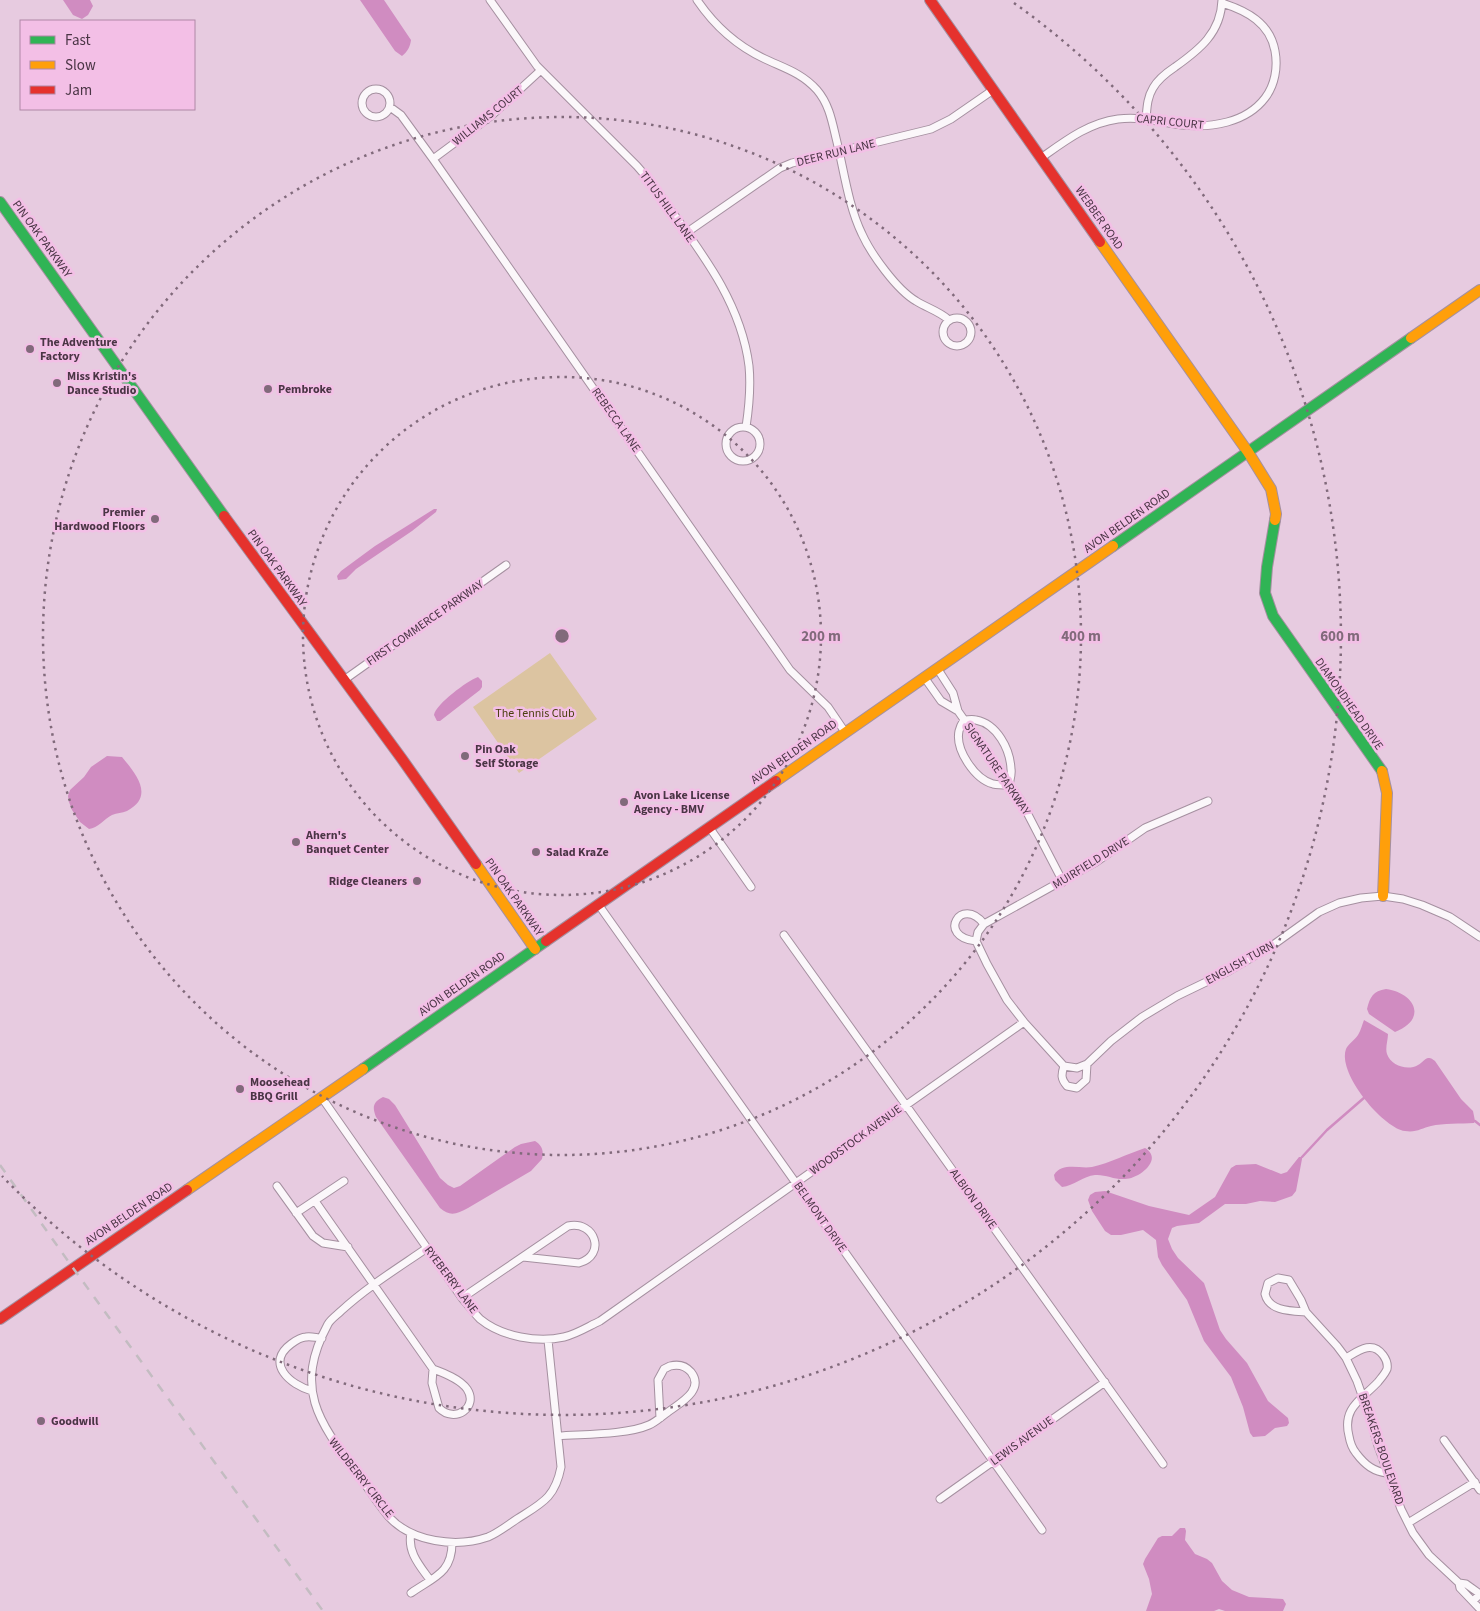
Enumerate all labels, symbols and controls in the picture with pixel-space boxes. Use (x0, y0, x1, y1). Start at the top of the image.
legend (20, 20, 195, 110)
text: Fast (65, 30, 91, 51)
text: Slow (65, 55, 96, 76)
text: Jam (65, 80, 92, 101)
street label: WILLIAMS COURT (449, 82, 528, 150)
street label: CAPRI COURT (1135, 110, 1205, 134)
street label: DEER RUN LANE (795, 135, 877, 171)
street label: TITUS HILL LANE (635, 168, 699, 246)
street label: WEBBER ROAD (1071, 183, 1127, 253)
street label: PIN OAK PARKWAY (8, 197, 76, 281)
place label: The Adventure Factory (40, 334, 117, 365)
marker: The Adventure Factory (24, 343, 36, 355)
place label: Miss Kristin's Dance Studio (67, 368, 137, 399)
marker: Miss Kristin's Dance Studio (51, 377, 63, 389)
place label: Pembroke (278, 381, 332, 398)
marker: Pembroke (262, 383, 274, 395)
street label: REBECCA LANE (587, 384, 645, 456)
street label: AVON BELDEN ROAD (1080, 485, 1174, 557)
place label: Premier Hardwood Floors (54, 504, 145, 535)
marker: Premier Hardwood Floors (149, 513, 161, 525)
street label: PIN OAK PARKWAY (243, 526, 311, 610)
street label: FIRST COMMERCE PARKWAY (363, 576, 487, 670)
text: 200 m (801, 626, 841, 647)
text: 400 m (1061, 626, 1101, 647)
text: 600 m (1320, 626, 1360, 647)
centre of rings (553, 627, 571, 645)
street label: DIAMONDHEAD DRIVE (1311, 654, 1387, 754)
park label: The Tennis Club (495, 705, 575, 722)
street label: AVON BELDEN ROAD (747, 716, 841, 788)
street label: SIGNATURE PARKWAY (960, 719, 1034, 819)
place label: Pin Oak Self Storage (475, 741, 538, 772)
marker: Pin Oak Self Storage (459, 750, 471, 762)
place label: Avon Lake License Agency - BMV (633, 787, 730, 818)
marker: Avon Lake License Agency - BMV (618, 796, 630, 808)
place label: Ahern's Banquet Center (305, 827, 389, 858)
street label: MUIRFIELD DRIVE (1049, 833, 1133, 893)
marker: Ahern's Banquet Center (290, 836, 302, 848)
place label: Salad KraZe (546, 844, 609, 861)
marker: Salad KraZe (530, 846, 542, 858)
street label: PIN OAK PARKWAY (481, 855, 547, 940)
place label: Ridge Cleaners (329, 873, 407, 890)
marker: Ridge Cleaners (411, 875, 423, 887)
street label: ENGLISH TURN (1203, 937, 1277, 989)
street label: AVON BELDEN ROAD (415, 948, 509, 1020)
place label: Moosehead BBQ Grill (250, 1074, 310, 1105)
marker: Moosehead BBQ Grill (234, 1083, 246, 1095)
street label: WOODSTOCK AVENUE (807, 1101, 905, 1179)
street label: ALBION DRIVE (945, 1165, 1001, 1233)
street label: AVON BELDEN ROAD (82, 1178, 176, 1250)
street label: BELMONT DRIVE (789, 1178, 851, 1256)
street label: RYEBERRY LANE (420, 1243, 482, 1317)
street label: BREAKERS BOULEVARD (1354, 1391, 1408, 1507)
street label: LEWIS AVENUE (987, 1412, 1057, 1470)
place label: Goodwill (51, 1413, 99, 1430)
marker: Goodwill (35, 1415, 47, 1427)
street label: WILDBERRY CIRCLE (325, 1435, 397, 1521)

